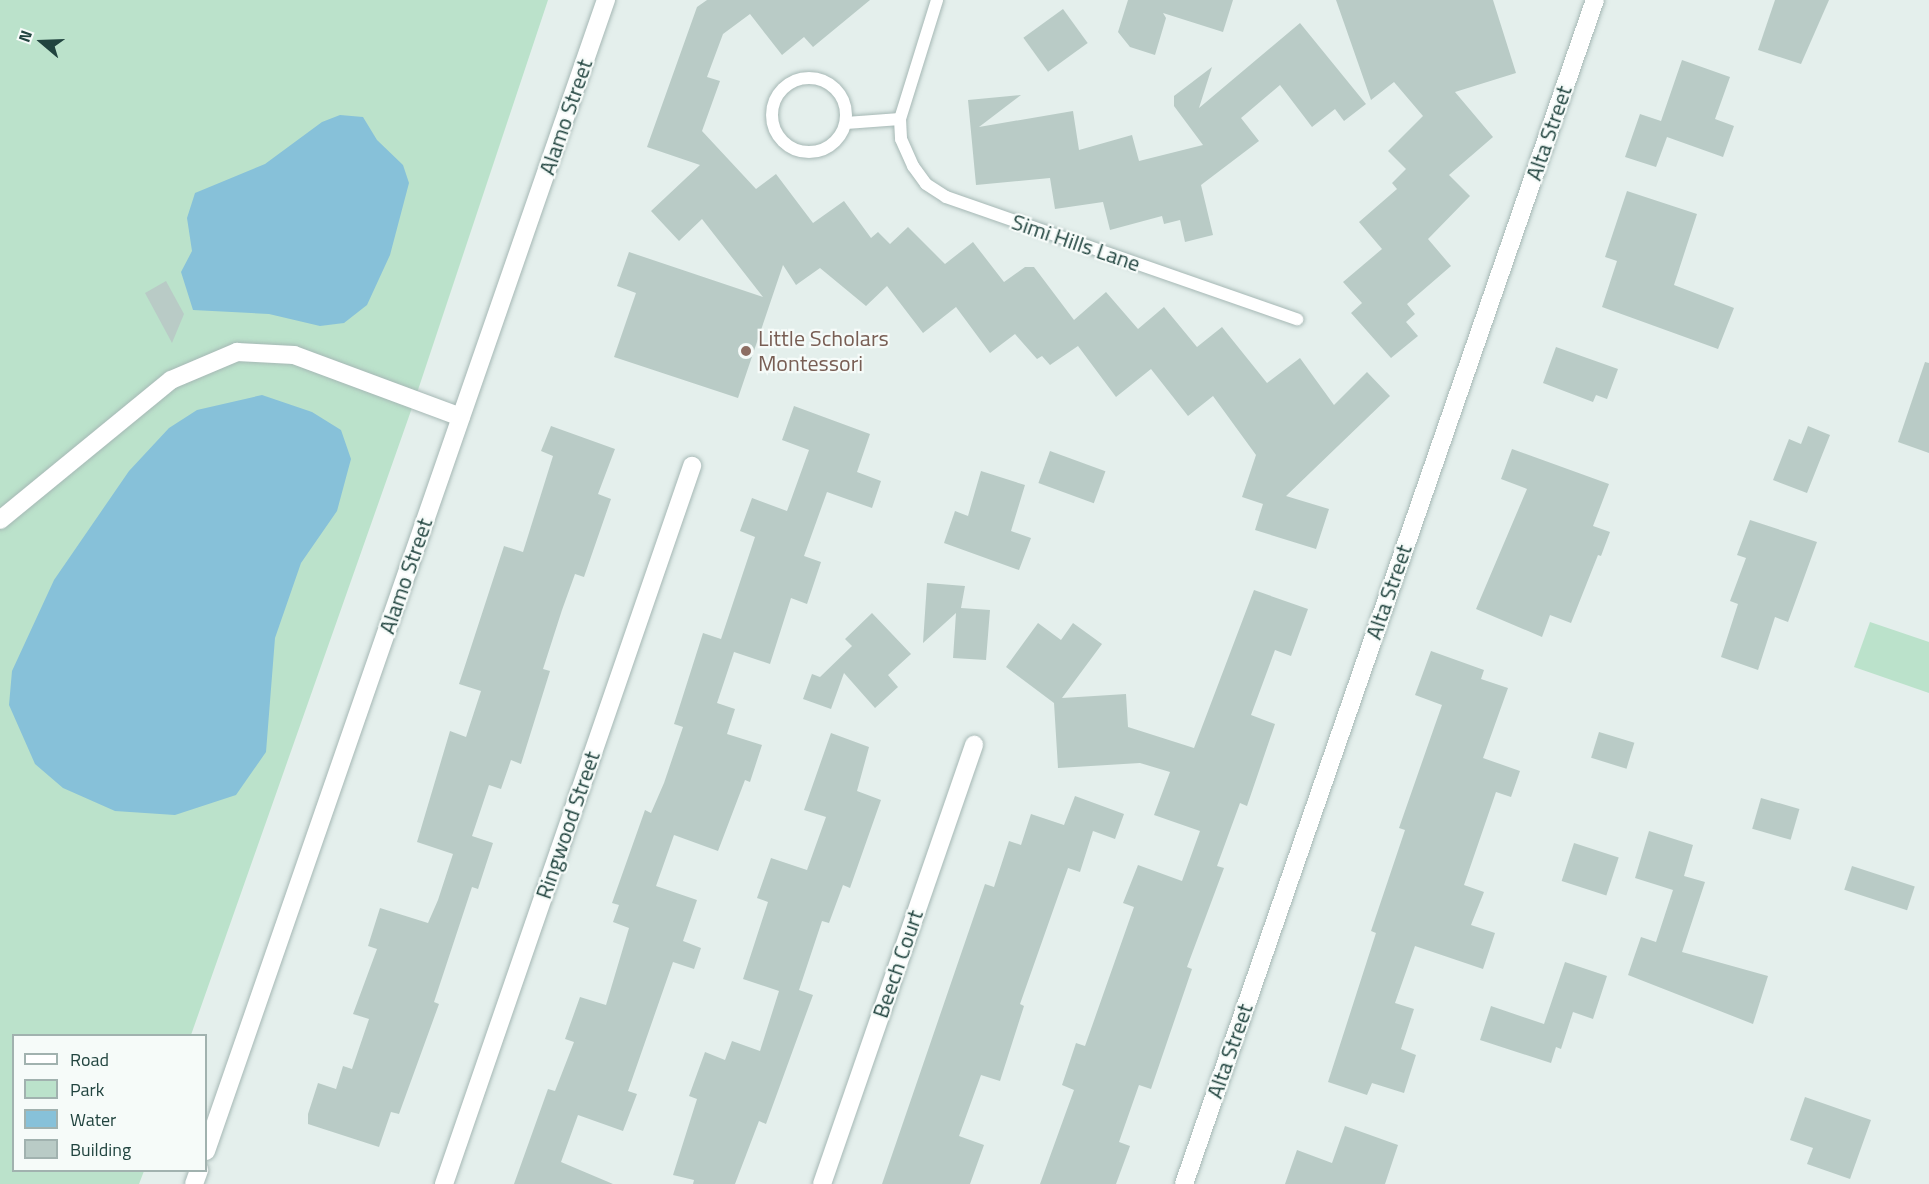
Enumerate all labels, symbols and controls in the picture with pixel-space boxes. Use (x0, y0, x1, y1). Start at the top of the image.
north arrow (12, 12, 72, 72)
text: N (12, 27, 38, 45)
street label: Alamo Street (534, 56, 598, 178)
street label: Alta Street (1520, 82, 1578, 184)
street label: Simi Hills Lane (1008, 209, 1144, 277)
place label: Little Scholars Montessori (758, 325, 889, 376)
marker: Little Scholars Montessori (739, 344, 753, 358)
street label: Alamo Street (374, 515, 438, 637)
street label: Alta Street (1360, 541, 1418, 643)
street label: Ringwood Street (530, 748, 606, 902)
street label: Beech Court (867, 907, 929, 1021)
street label: Alta Street (1201, 1000, 1259, 1102)
legend (12, 1034, 207, 1172)
text: Road (70, 1046, 109, 1073)
text: Park (70, 1076, 104, 1103)
text: Water (70, 1106, 116, 1133)
text: Building (70, 1136, 131, 1163)

